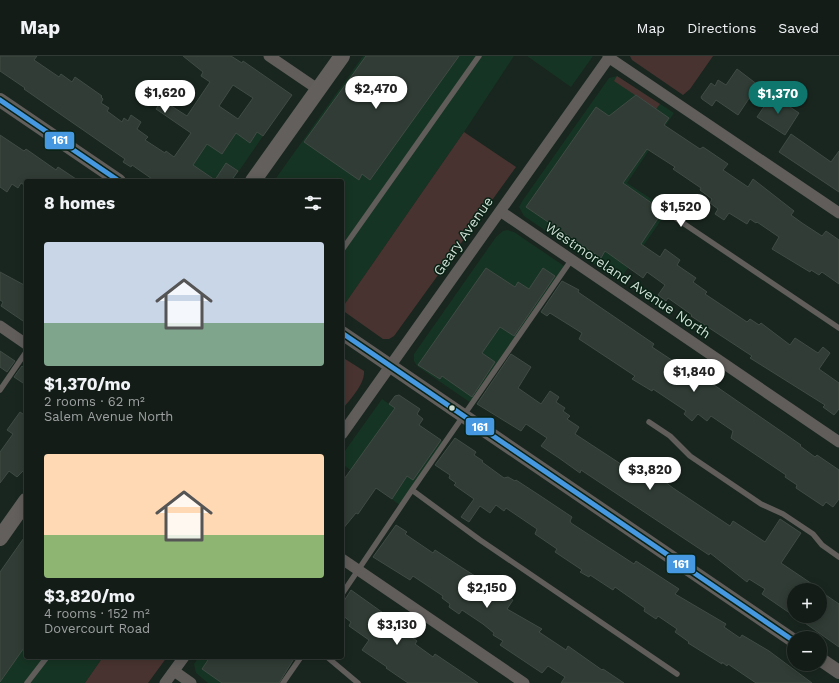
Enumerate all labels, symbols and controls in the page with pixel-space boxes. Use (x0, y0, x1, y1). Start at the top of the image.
text: Map (20, 16, 60, 39)
text: Map (637, 20, 665, 36)
text: Directions (687, 20, 756, 36)
text: Saved (778, 20, 819, 36)
pin: $2,470 (343, 76, 409, 110)
pin: $1,620 (132, 80, 198, 114)
text: $2,470 (354, 81, 398, 96)
pin: $1,370 (745, 81, 811, 115)
text: $1,620 (144, 85, 186, 100)
text: $1,370 (758, 86, 799, 101)
line badge: 161 (44, 131, 75, 150)
text: 161 (52, 134, 68, 147)
icon: filters (302, 192, 324, 214)
text: 8 homes (44, 193, 115, 213)
street label: Geary Avenue (430, 194, 496, 278)
pin: $1,520 (648, 194, 714, 228)
text: $1,520 (660, 199, 702, 214)
street label: Westmoreland Avenue North (542, 219, 714, 341)
icon: home (148, 268, 220, 340)
pin: $1,840 (661, 359, 727, 393)
text: $1,840 (673, 364, 715, 379)
text: $1,370/mo (44, 374, 131, 394)
text: 2 rooms · 62 m² (44, 394, 145, 409)
unlabelled marker (447, 403, 457, 413)
text: Salem Avenue North (44, 409, 173, 424)
line badge: 161 (465, 417, 495, 436)
text: 161 (472, 421, 488, 434)
pin: $3,820 (617, 457, 683, 491)
text: $3,820 (628, 462, 672, 477)
icon: home (148, 480, 220, 552)
line badge: 161 (666, 554, 696, 574)
text: 161 (673, 558, 689, 571)
pin: $2,150 (454, 575, 520, 609)
text: $2,150 (467, 580, 507, 595)
map controls (787, 583, 827, 671)
button: + (787, 583, 827, 623)
text: $3,820/mo (44, 586, 135, 606)
text: 4 rooms · 152 m² (44, 606, 150, 621)
pin: $3,130 (364, 612, 430, 646)
text: $3,130 (377, 617, 417, 632)
text: Dovercourt Road (44, 621, 150, 636)
button: − (787, 631, 827, 671)

